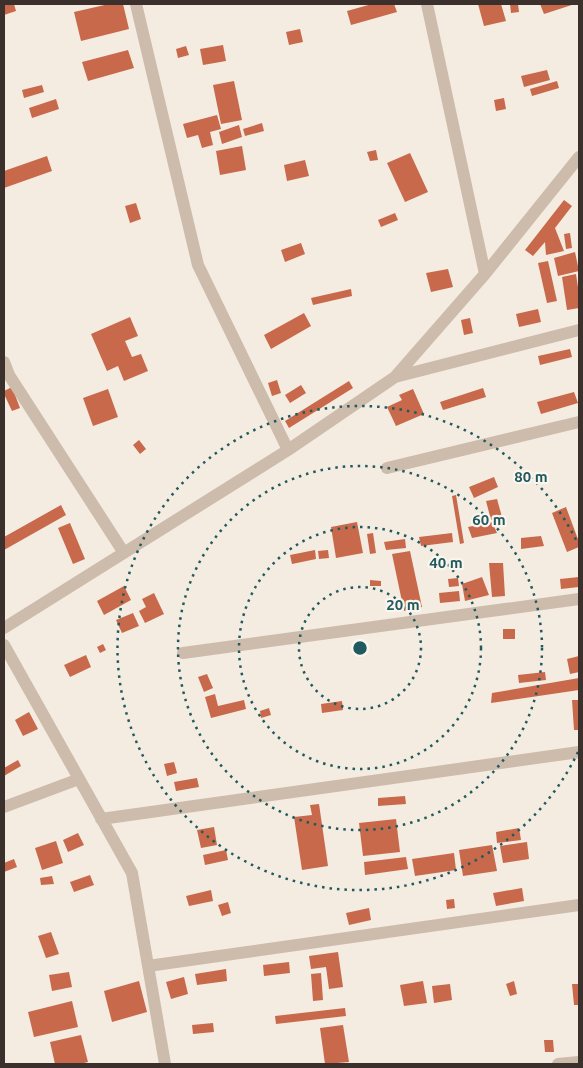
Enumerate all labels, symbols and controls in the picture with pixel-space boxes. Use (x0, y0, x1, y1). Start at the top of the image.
text: 80 m (514, 468, 548, 485)
text: 60 m (472, 511, 506, 528)
text: 40 m (429, 554, 463, 571)
text: 20 m (386, 596, 420, 613)
centre of rings (351, 639, 369, 657)

